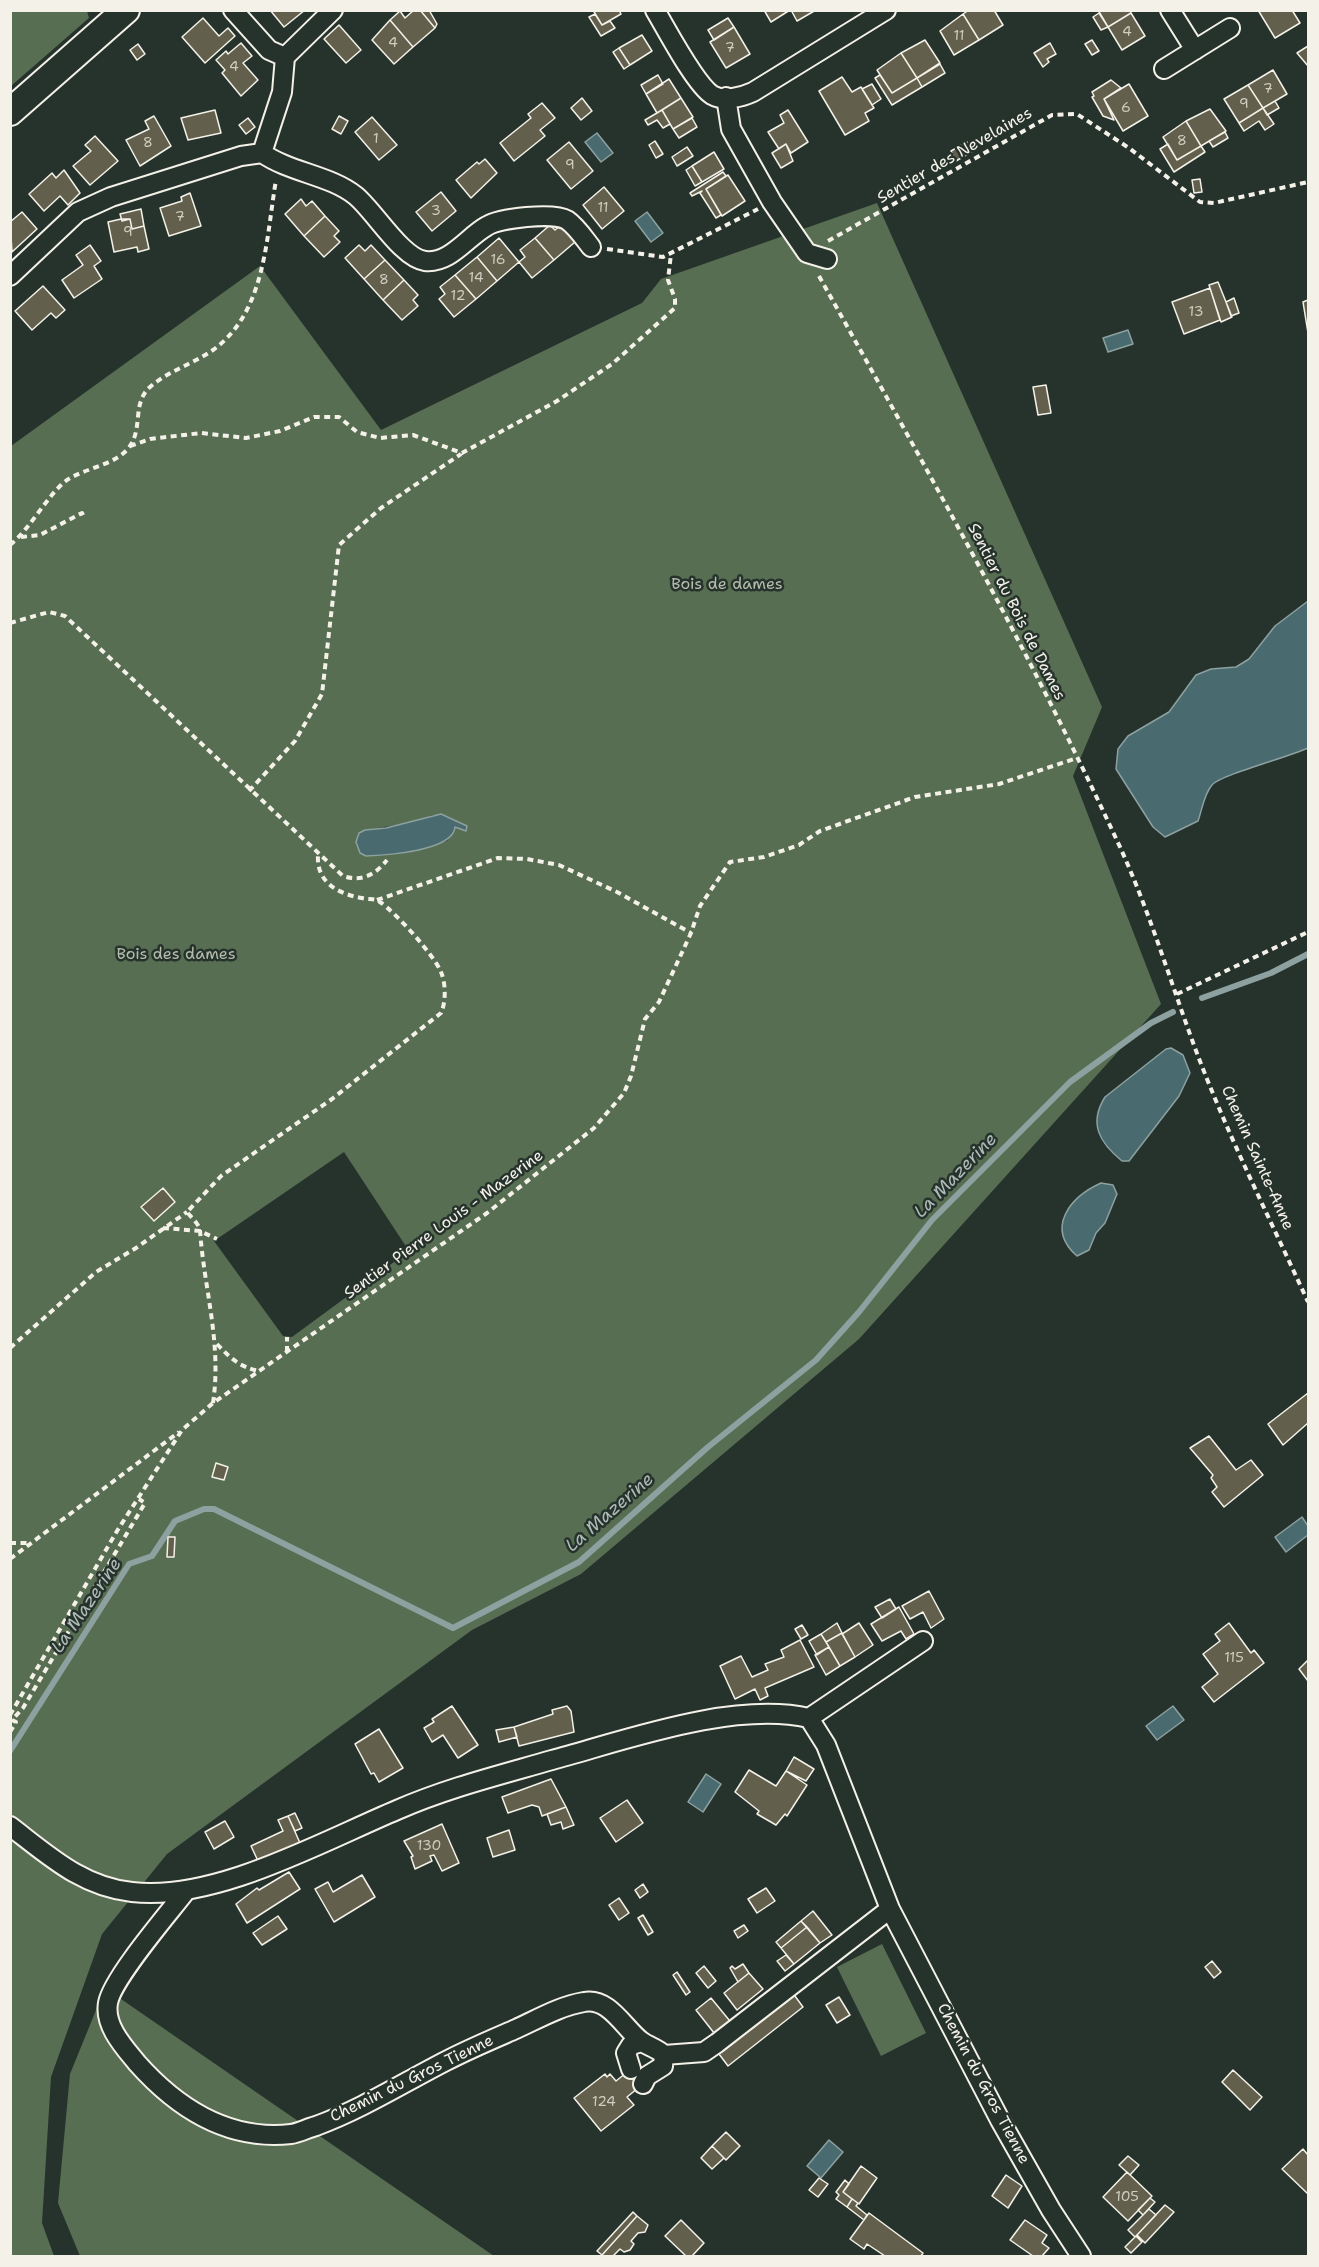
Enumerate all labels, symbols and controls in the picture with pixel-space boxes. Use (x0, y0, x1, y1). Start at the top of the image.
house number: 4 (1122, 24, 1132, 40)
house number: 11 (953, 28, 965, 44)
house number: 4 (388, 35, 398, 51)
house number: 7 (725, 40, 735, 56)
house number: 4 (229, 59, 239, 75)
house number: 7 (1263, 81, 1273, 97)
house number: 9 (1239, 96, 1249, 112)
house number: 6 (1121, 100, 1131, 116)
street label: Sentier des Nevelaines (874, 104, 1036, 208)
house number: 1 (373, 131, 379, 147)
house number: 8 (1177, 133, 1187, 149)
house number: 8 (143, 135, 153, 151)
house number: 9 (565, 157, 575, 173)
house number: 11 (597, 200, 609, 216)
house number: 3 (431, 203, 441, 219)
house number: 7 (175, 209, 185, 225)
house number: 9 (123, 224, 133, 240)
house number: 16 (490, 252, 506, 268)
house number: 14 (468, 270, 484, 286)
house number: 8 (379, 272, 389, 288)
house number: 12 (451, 288, 465, 304)
house number: 13 (1189, 304, 1203, 320)
street label: Sentier du Bois de Dames (963, 520, 1069, 704)
park label: Bois de dames (671, 575, 783, 595)
park label: Bois des dames (116, 945, 236, 965)
street label: Chemin Sainte-Anne (1216, 1083, 1298, 1233)
water label: La Mazerine (910, 1129, 1002, 1223)
street label: Sentier Pierre Louis - Mazerine (341, 1146, 547, 1304)
water label: La Mazerine (561, 1469, 659, 1557)
water label: La Mazerine (47, 1554, 127, 1658)
house number: 115 (1224, 1650, 1244, 1666)
house number: 130 (417, 1838, 441, 1854)
street label: Chemin du Gros Tienne (932, 2000, 1034, 2168)
street label: Chemin du Gros Tienne (327, 2031, 497, 2127)
house number: 124 (592, 2094, 616, 2110)
house number: 105 (1115, 2189, 1139, 2205)

